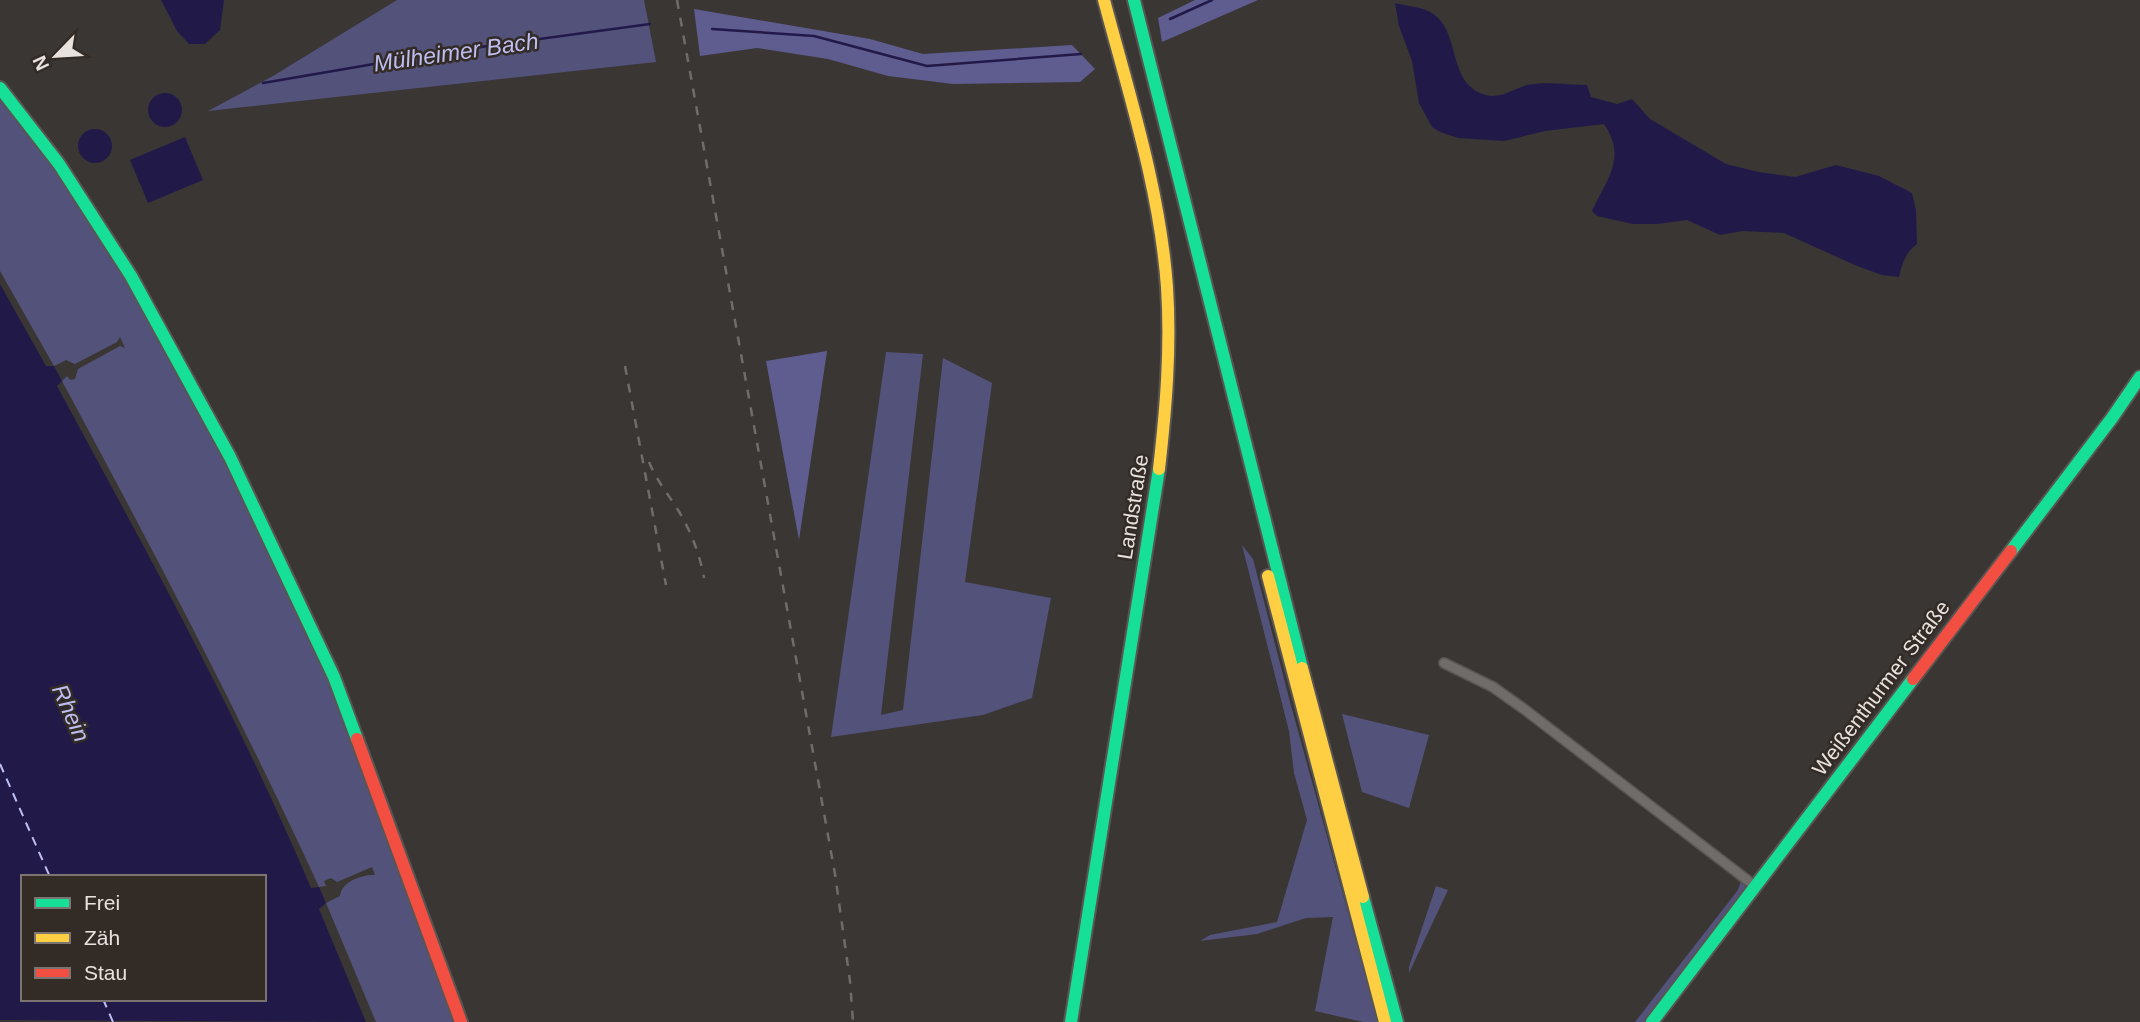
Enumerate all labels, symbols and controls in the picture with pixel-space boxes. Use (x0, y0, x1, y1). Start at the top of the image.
north arrow (21, 21, 91, 91)
water label: Mülheimer Bach (372, 28, 540, 76)
text: N (29, 52, 53, 74)
street label: Landstraße (1113, 453, 1152, 561)
street label: Weißenthurmer Straße (1807, 596, 1954, 780)
water label: Rhein (47, 680, 95, 746)
legend (21, 875, 266, 1001)
text: Frei (84, 891, 120, 914)
text: Zäh (84, 926, 120, 949)
text: Stau (84, 961, 127, 984)

